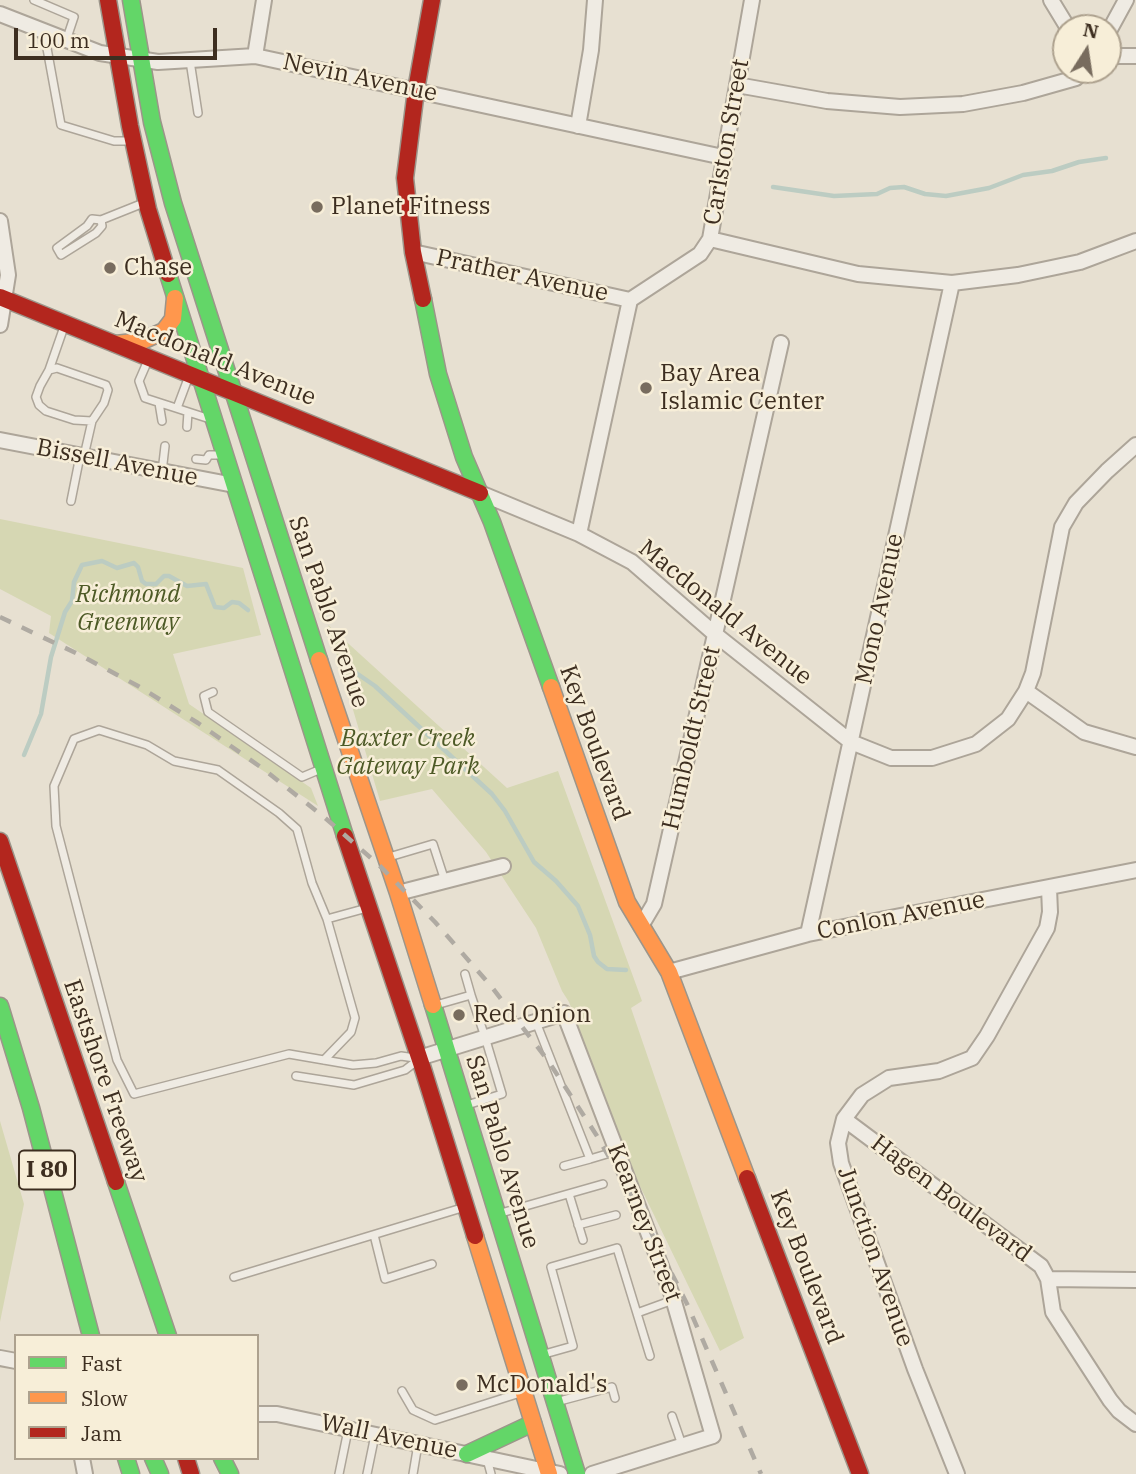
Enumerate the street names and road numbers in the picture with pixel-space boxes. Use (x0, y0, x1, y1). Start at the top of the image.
street label: Nevin Avenue (280, 48, 440, 108)
street label: Carlston Street (698, 57, 756, 227)
street label: Prather Avenue (433, 244, 611, 308)
street label: Macdonald Avenue (110, 305, 320, 413)
street label: Bissell Avenue (34, 433, 200, 493)
street label: San Pablo Avenue (282, 512, 374, 712)
street label: Mono Avenue (850, 531, 910, 687)
street label: Macdonald Avenue (633, 534, 817, 692)
street label: Humboldt Street (657, 643, 727, 833)
street label: Key Boulevard (553, 662, 635, 824)
street label: Conlon Avenue (815, 886, 987, 946)
street label: Eastshore Freeway (57, 976, 153, 1186)
street label: San Pablo Avenue (459, 1052, 545, 1252)
street label: Hagen Boulevard (865, 1129, 1037, 1269)
street label: Kearney Street (601, 1140, 687, 1306)
road number: I 80 (19, 1150, 75, 1190)
street label: Junction Avenue (831, 1163, 919, 1351)
street label: Key Boulevard (763, 1186, 849, 1348)
street label: Wall Avenue (318, 1408, 460, 1466)

